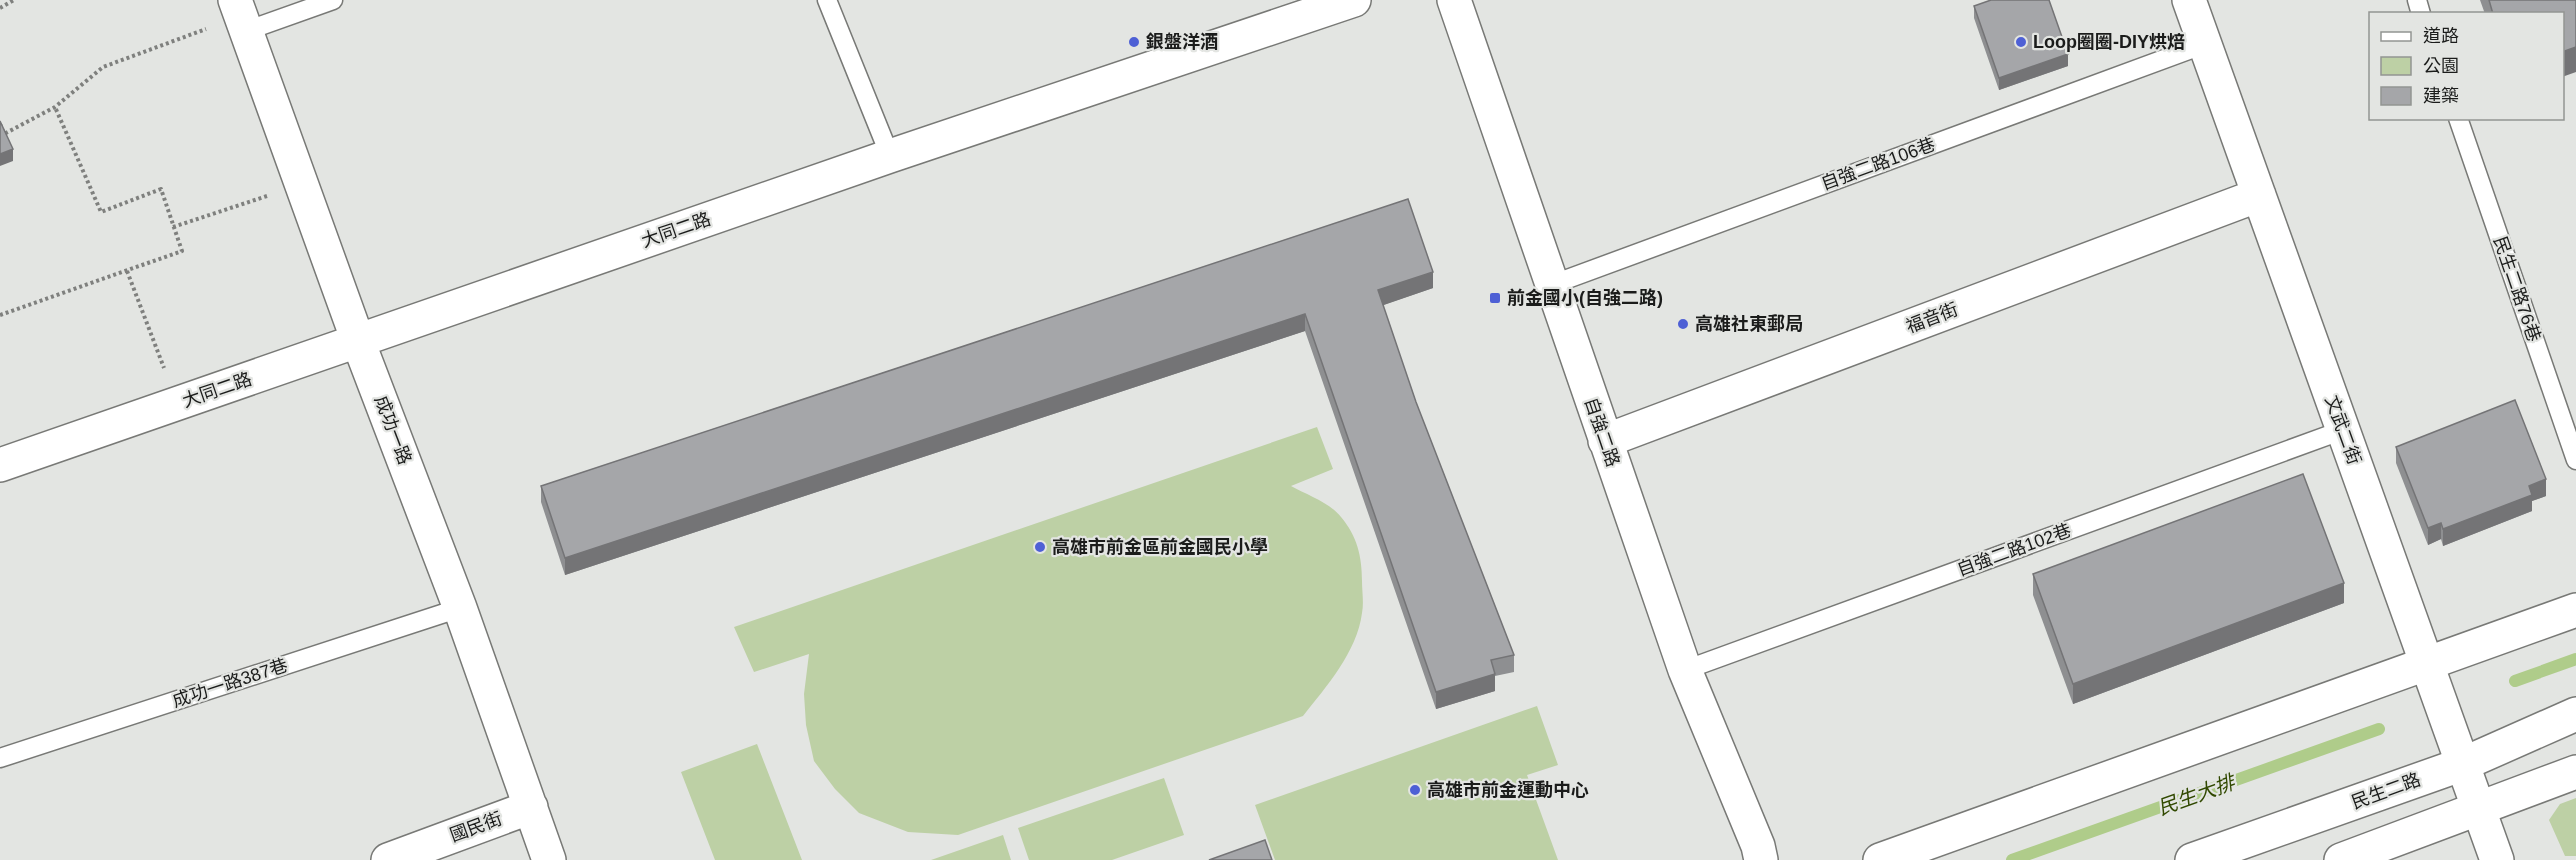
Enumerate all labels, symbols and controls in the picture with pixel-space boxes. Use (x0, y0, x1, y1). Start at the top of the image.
legend (2369, 12, 2564, 120)
text: 道路 (2423, 26, 2459, 46)
place label: 銀盤洋酒 (1146, 32, 1218, 52)
place label: Loop圈圈-DIY烘焙 (2033, 32, 2185, 52)
marker: 銀盤洋酒 (1127, 35, 1141, 49)
marker: Loop圈圈-DIY烘焙 (2014, 35, 2028, 49)
text: 公園 (2423, 56, 2459, 76)
text: 建築 (2423, 86, 2459, 106)
street label: 自強二路106巷 (1818, 134, 1938, 194)
street label: 大同二路 (639, 209, 713, 251)
street label: 民生二路76巷 (2490, 234, 2544, 344)
place label: 前金國小(自強二路) (1507, 288, 1663, 308)
marker: 前金國小(自強二路) (1488, 291, 1502, 305)
street label: 福音街 (1903, 299, 1961, 337)
place label: 高雄社東郵局 (1695, 313, 1803, 334)
marker: 高雄社東郵局 (1676, 317, 1690, 331)
street label: 大同二路 (180, 369, 254, 411)
street label: 成功一路 (371, 393, 415, 467)
street label: 文武二街 (2321, 393, 2365, 467)
street label: 自強二路 (1581, 395, 1623, 469)
street label: 自強二路102巷 (1954, 520, 2074, 580)
place label: 高雄市前金區前金國民小學 (1052, 537, 1268, 557)
marker: 高雄市前金區前金國民小學 (1033, 540, 1047, 554)
street label: 成功一路387巷 (170, 655, 290, 711)
street label: 民生二路 (2349, 769, 2423, 813)
water label: 民生大排 (2155, 770, 2240, 819)
place label: 高雄市前金運動中心 (1427, 780, 1589, 800)
marker: 高雄市前金運動中心 (1408, 783, 1422, 797)
street label: 國民街 (447, 808, 505, 846)

